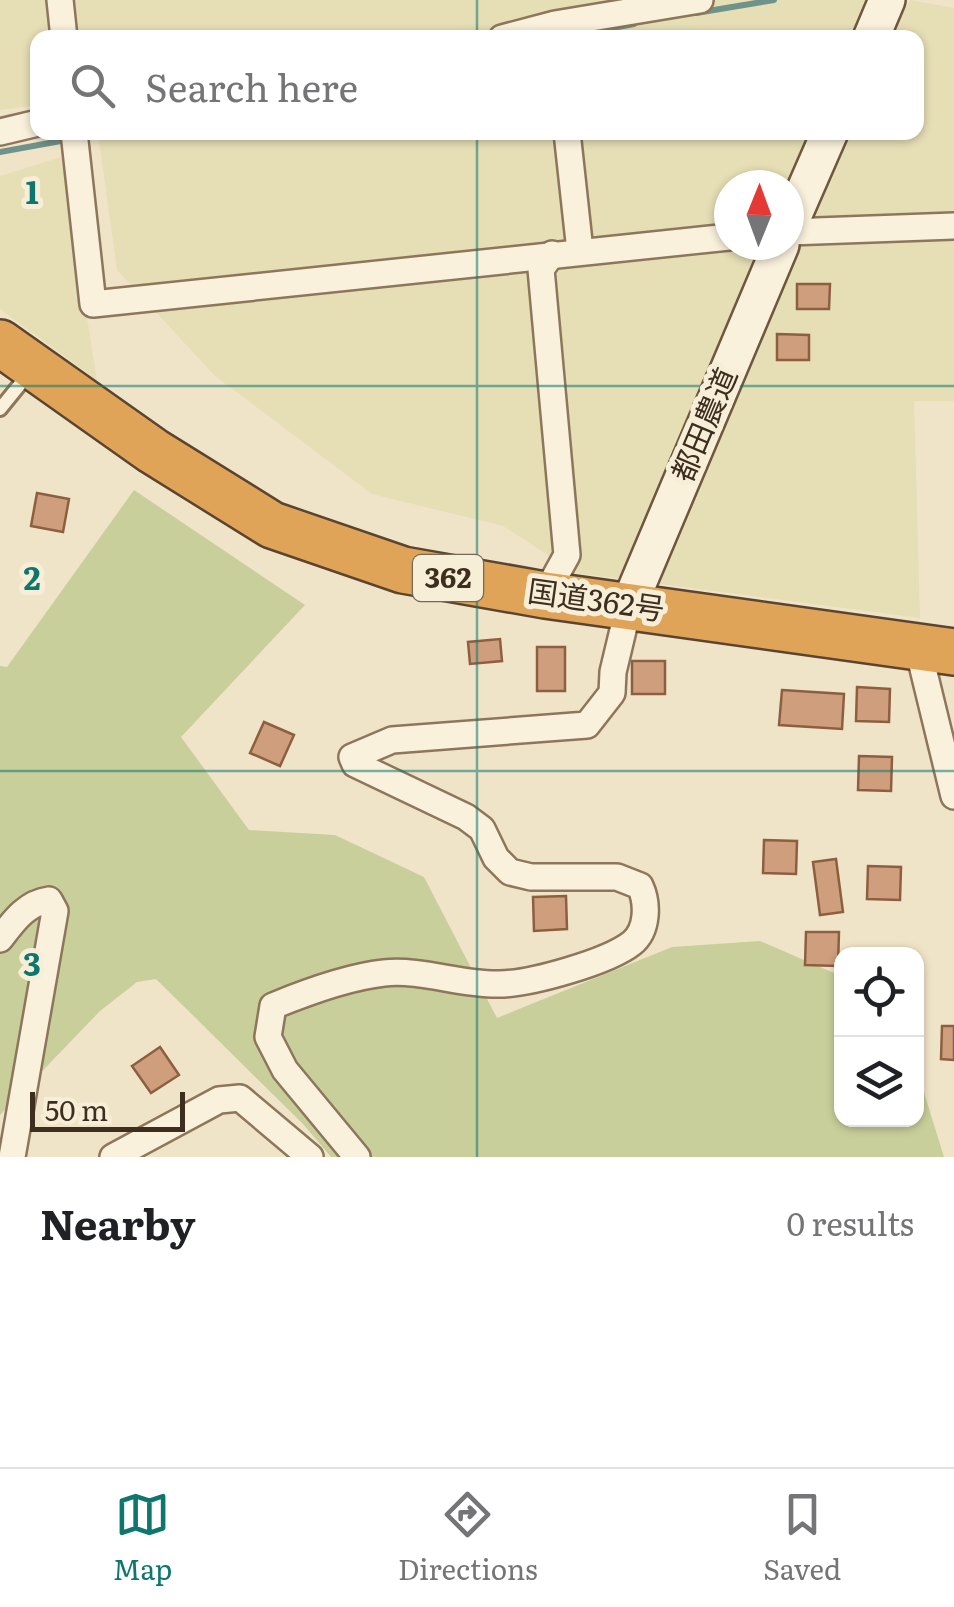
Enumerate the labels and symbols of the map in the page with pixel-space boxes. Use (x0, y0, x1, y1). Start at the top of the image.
text: 1 (25, 166, 39, 214)
north arrow (714, 170, 804, 260)
street label: 都田農道 (659, 360, 746, 488)
text: 2 (23, 552, 41, 600)
road number: 362 (413, 555, 483, 601)
street label: 国道362号 (525, 567, 668, 629)
text: 3 (23, 938, 41, 986)
scale bar (30, 1087, 185, 1132)

